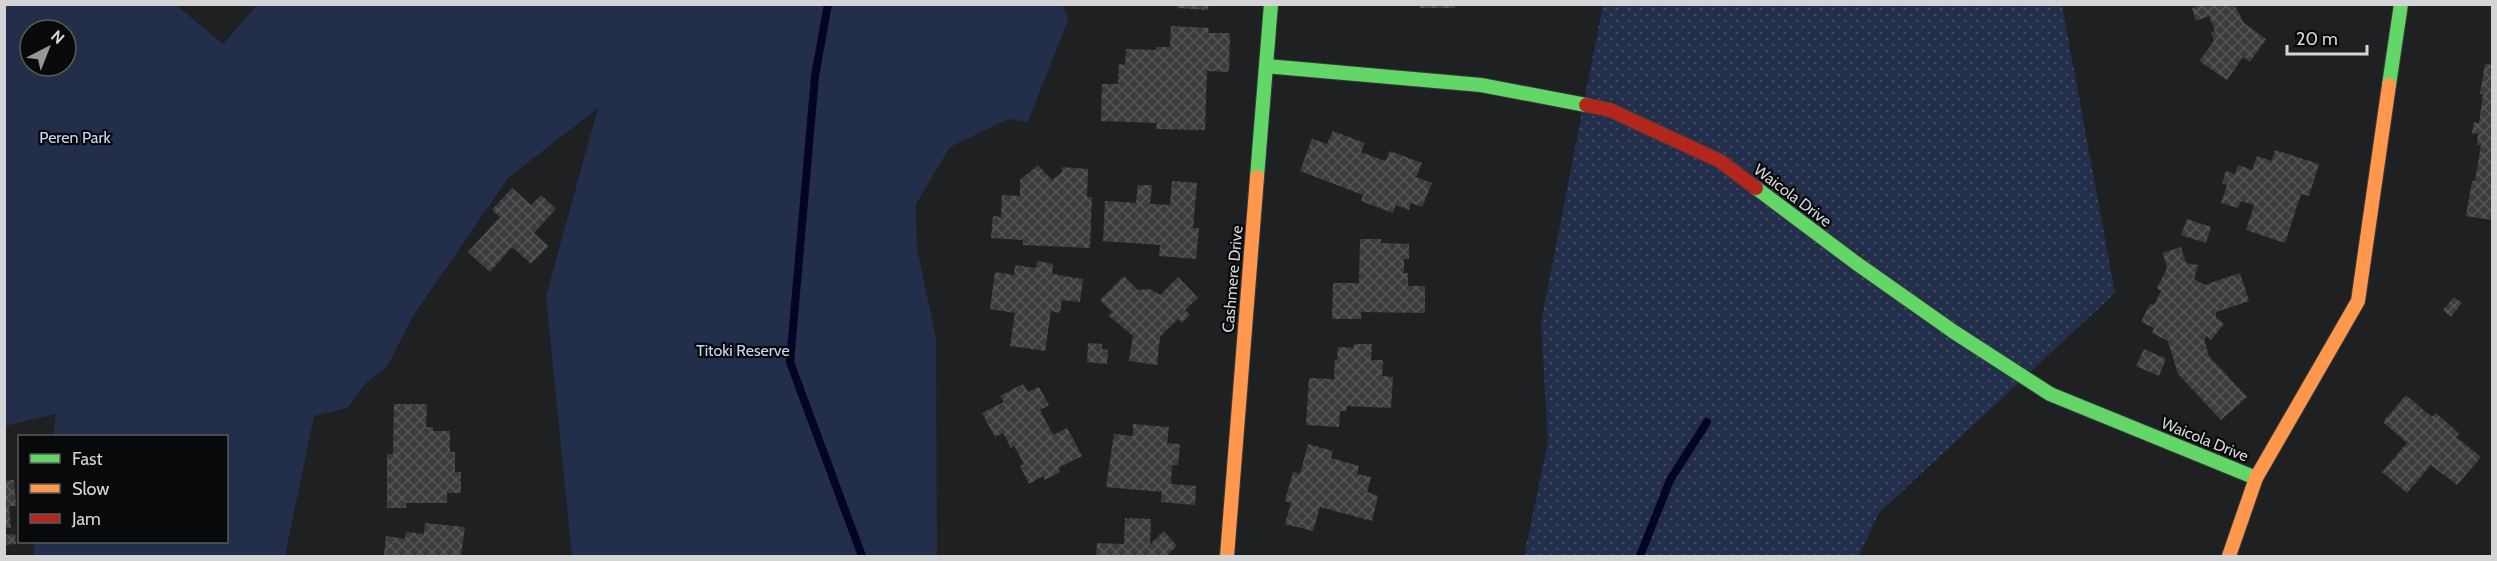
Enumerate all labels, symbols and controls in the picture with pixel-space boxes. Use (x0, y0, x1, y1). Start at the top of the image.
north arrow (18, 18, 78, 78)
scale bar (2287, 18, 2366, 56)
text: N (47, 26, 68, 48)
text: 20 m (2296, 28, 2338, 50)
park label: Peren Park (39, 128, 112, 147)
street label: Waicola Drive (1750, 160, 1835, 231)
street label: Cashmere Drive (1218, 225, 1247, 333)
park label: Titoki Reserve (696, 341, 790, 360)
street label: Waicola Drive (2158, 413, 2251, 466)
legend (18, 435, 228, 543)
text: Fast (72, 448, 103, 470)
text: Slow (72, 478, 109, 500)
text: Jam (71, 508, 101, 530)

